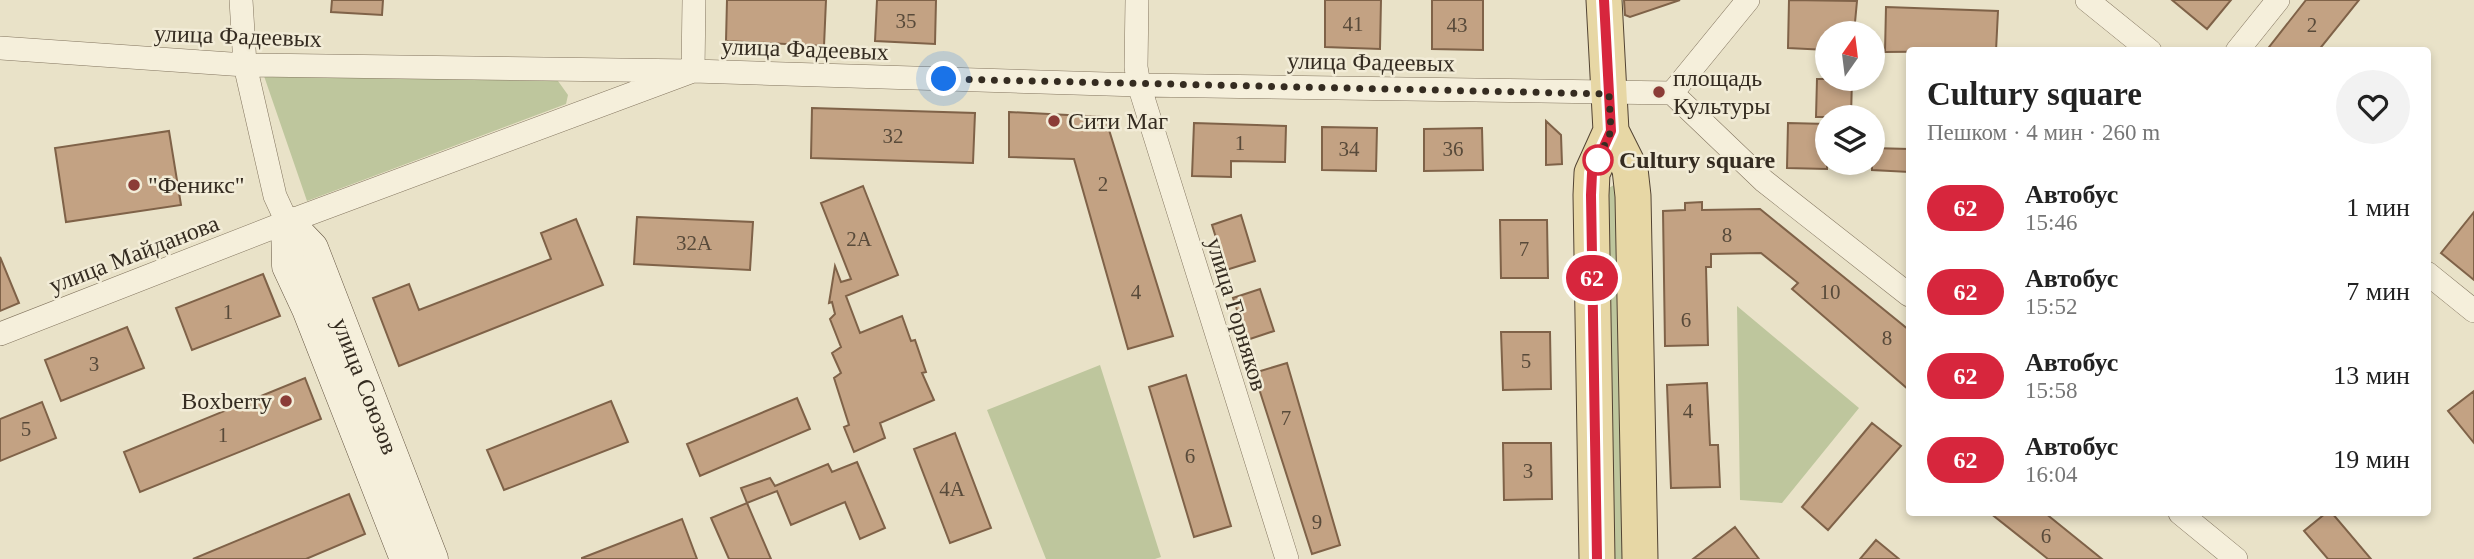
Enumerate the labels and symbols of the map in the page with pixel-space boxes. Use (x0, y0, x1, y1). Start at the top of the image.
house number: 35 (896, 9, 917, 33)
house number: 41 (1343, 12, 1364, 36)
house number: 43 (1447, 13, 1468, 37)
house number: 2 (2307, 13, 2317, 37)
street label: улица Фадеевых (154, 20, 322, 52)
north arrow (1815, 21, 1885, 91)
street label: улица Фадеевых (721, 33, 889, 65)
street label: улица Фадеевых (1287, 48, 1455, 76)
your location (926, 61, 961, 96)
place label: площадь Культуры (1673, 65, 1770, 119)
marker: площадь Культуры (1651, 84, 1667, 100)
place label: Сити Маг (1068, 108, 1168, 134)
marker: Сити Маг (1046, 113, 1062, 129)
house number: 32 (883, 124, 904, 148)
house number: 1 (1235, 131, 1245, 155)
house number: 34 (1339, 137, 1360, 161)
house number: 36 (1443, 137, 1464, 161)
marker: Cultury square (1583, 145, 1613, 175)
place label: Cultury square (1619, 147, 1776, 173)
place label: "Феникс" (148, 172, 245, 198)
house number: 2 (1098, 172, 1108, 196)
marker: "Феникс" (126, 177, 142, 193)
street label: улица Майданова (46, 210, 223, 298)
house number: 8 (1722, 223, 1732, 247)
house number: 2А (846, 227, 873, 251)
house number: 32А (676, 231, 713, 255)
street label: улица Горняков (1201, 234, 1273, 394)
house number: 7 (1519, 237, 1529, 261)
line badge: 62 (1560, 255, 1624, 301)
house number: 4 (1131, 280, 1142, 304)
house number: 10 (1820, 280, 1841, 304)
house number: 1 (223, 300, 233, 324)
house number: 6 (1681, 308, 1691, 332)
street label: улица Союзов (327, 314, 403, 458)
house number: 8 (1882, 326, 1892, 350)
house number: 5 (1521, 349, 1531, 373)
house number: 3 (89, 352, 99, 376)
place label: Boxberry (181, 388, 272, 414)
marker: Boxberry (278, 393, 294, 409)
house number: 4 (1683, 399, 1694, 423)
house number: 7 (1281, 406, 1291, 430)
house number: 5 (21, 417, 31, 441)
house number: 1 (218, 423, 228, 447)
house number: 6 (1185, 444, 1195, 468)
house number: 3 (1523, 459, 1533, 483)
house number: 4А (939, 477, 966, 501)
house number: 9 (1312, 510, 1322, 534)
house number: 6 (2041, 524, 2051, 548)

